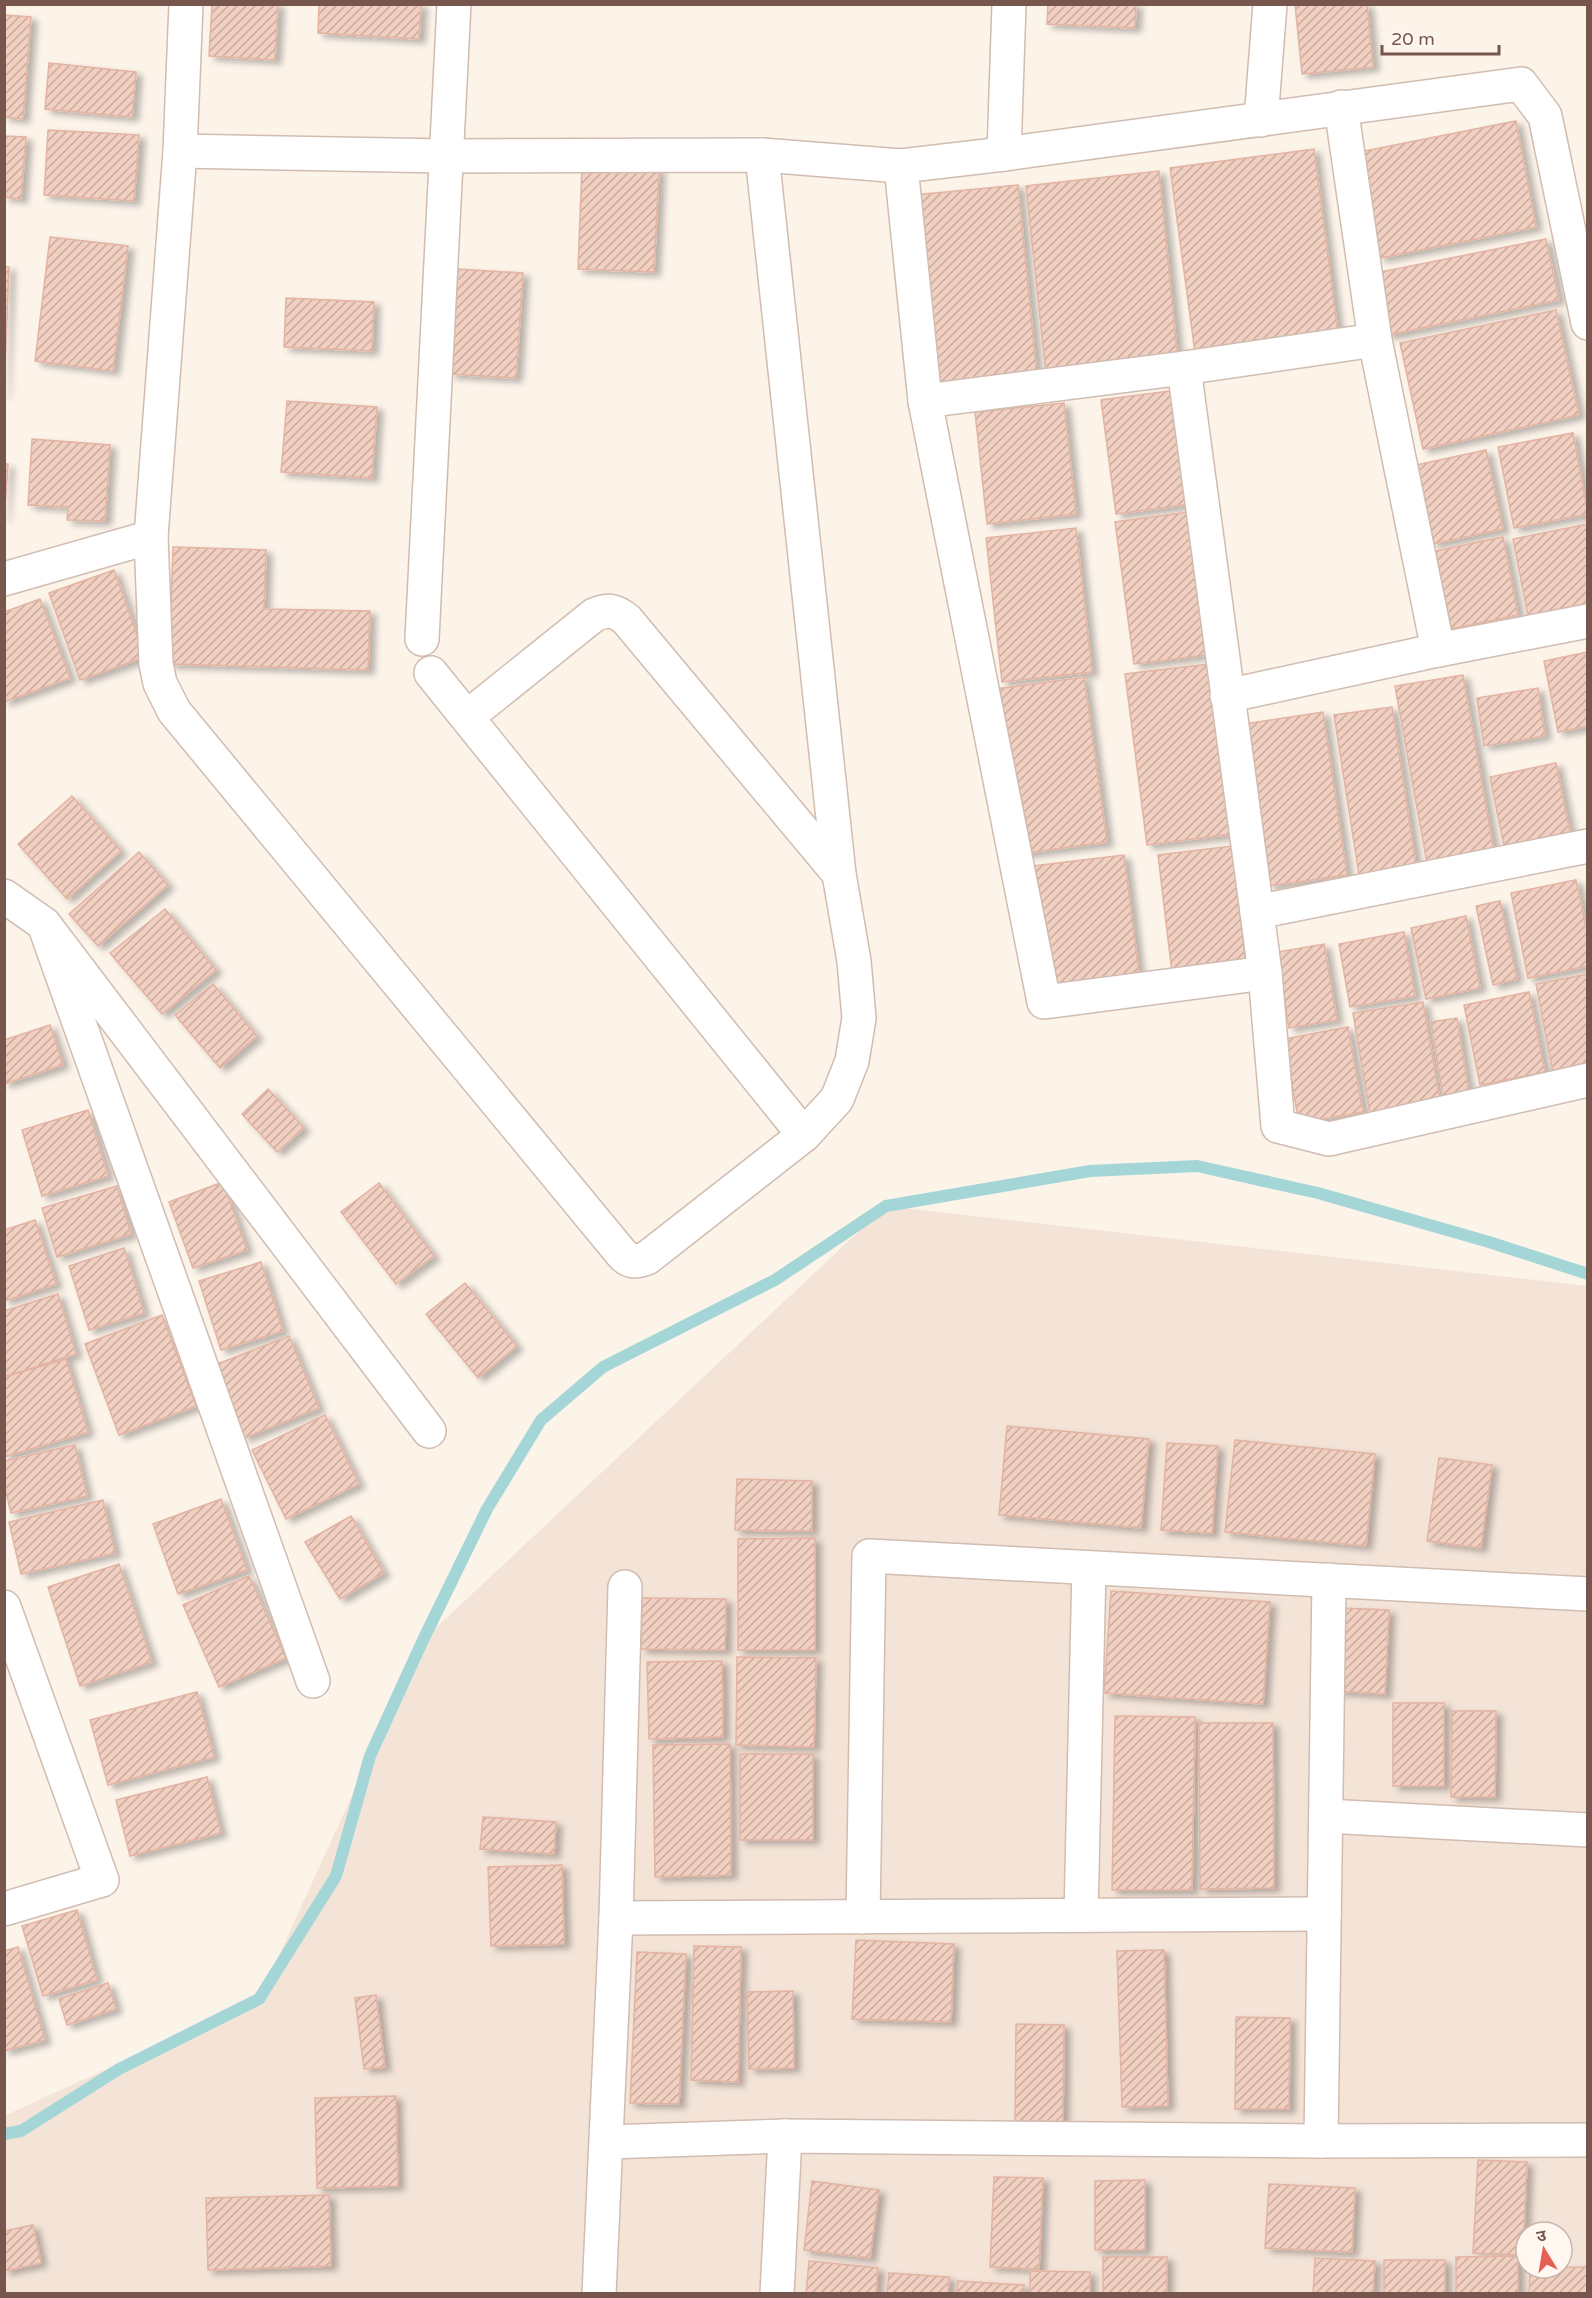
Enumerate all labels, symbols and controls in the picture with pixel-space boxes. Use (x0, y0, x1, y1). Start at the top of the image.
scale bar (1382, 18, 1499, 56)
text: 20 m (1391, 28, 1435, 50)
north arrow (1514, 2220, 1574, 2280)
text: उ (1535, 2225, 1548, 2247)

